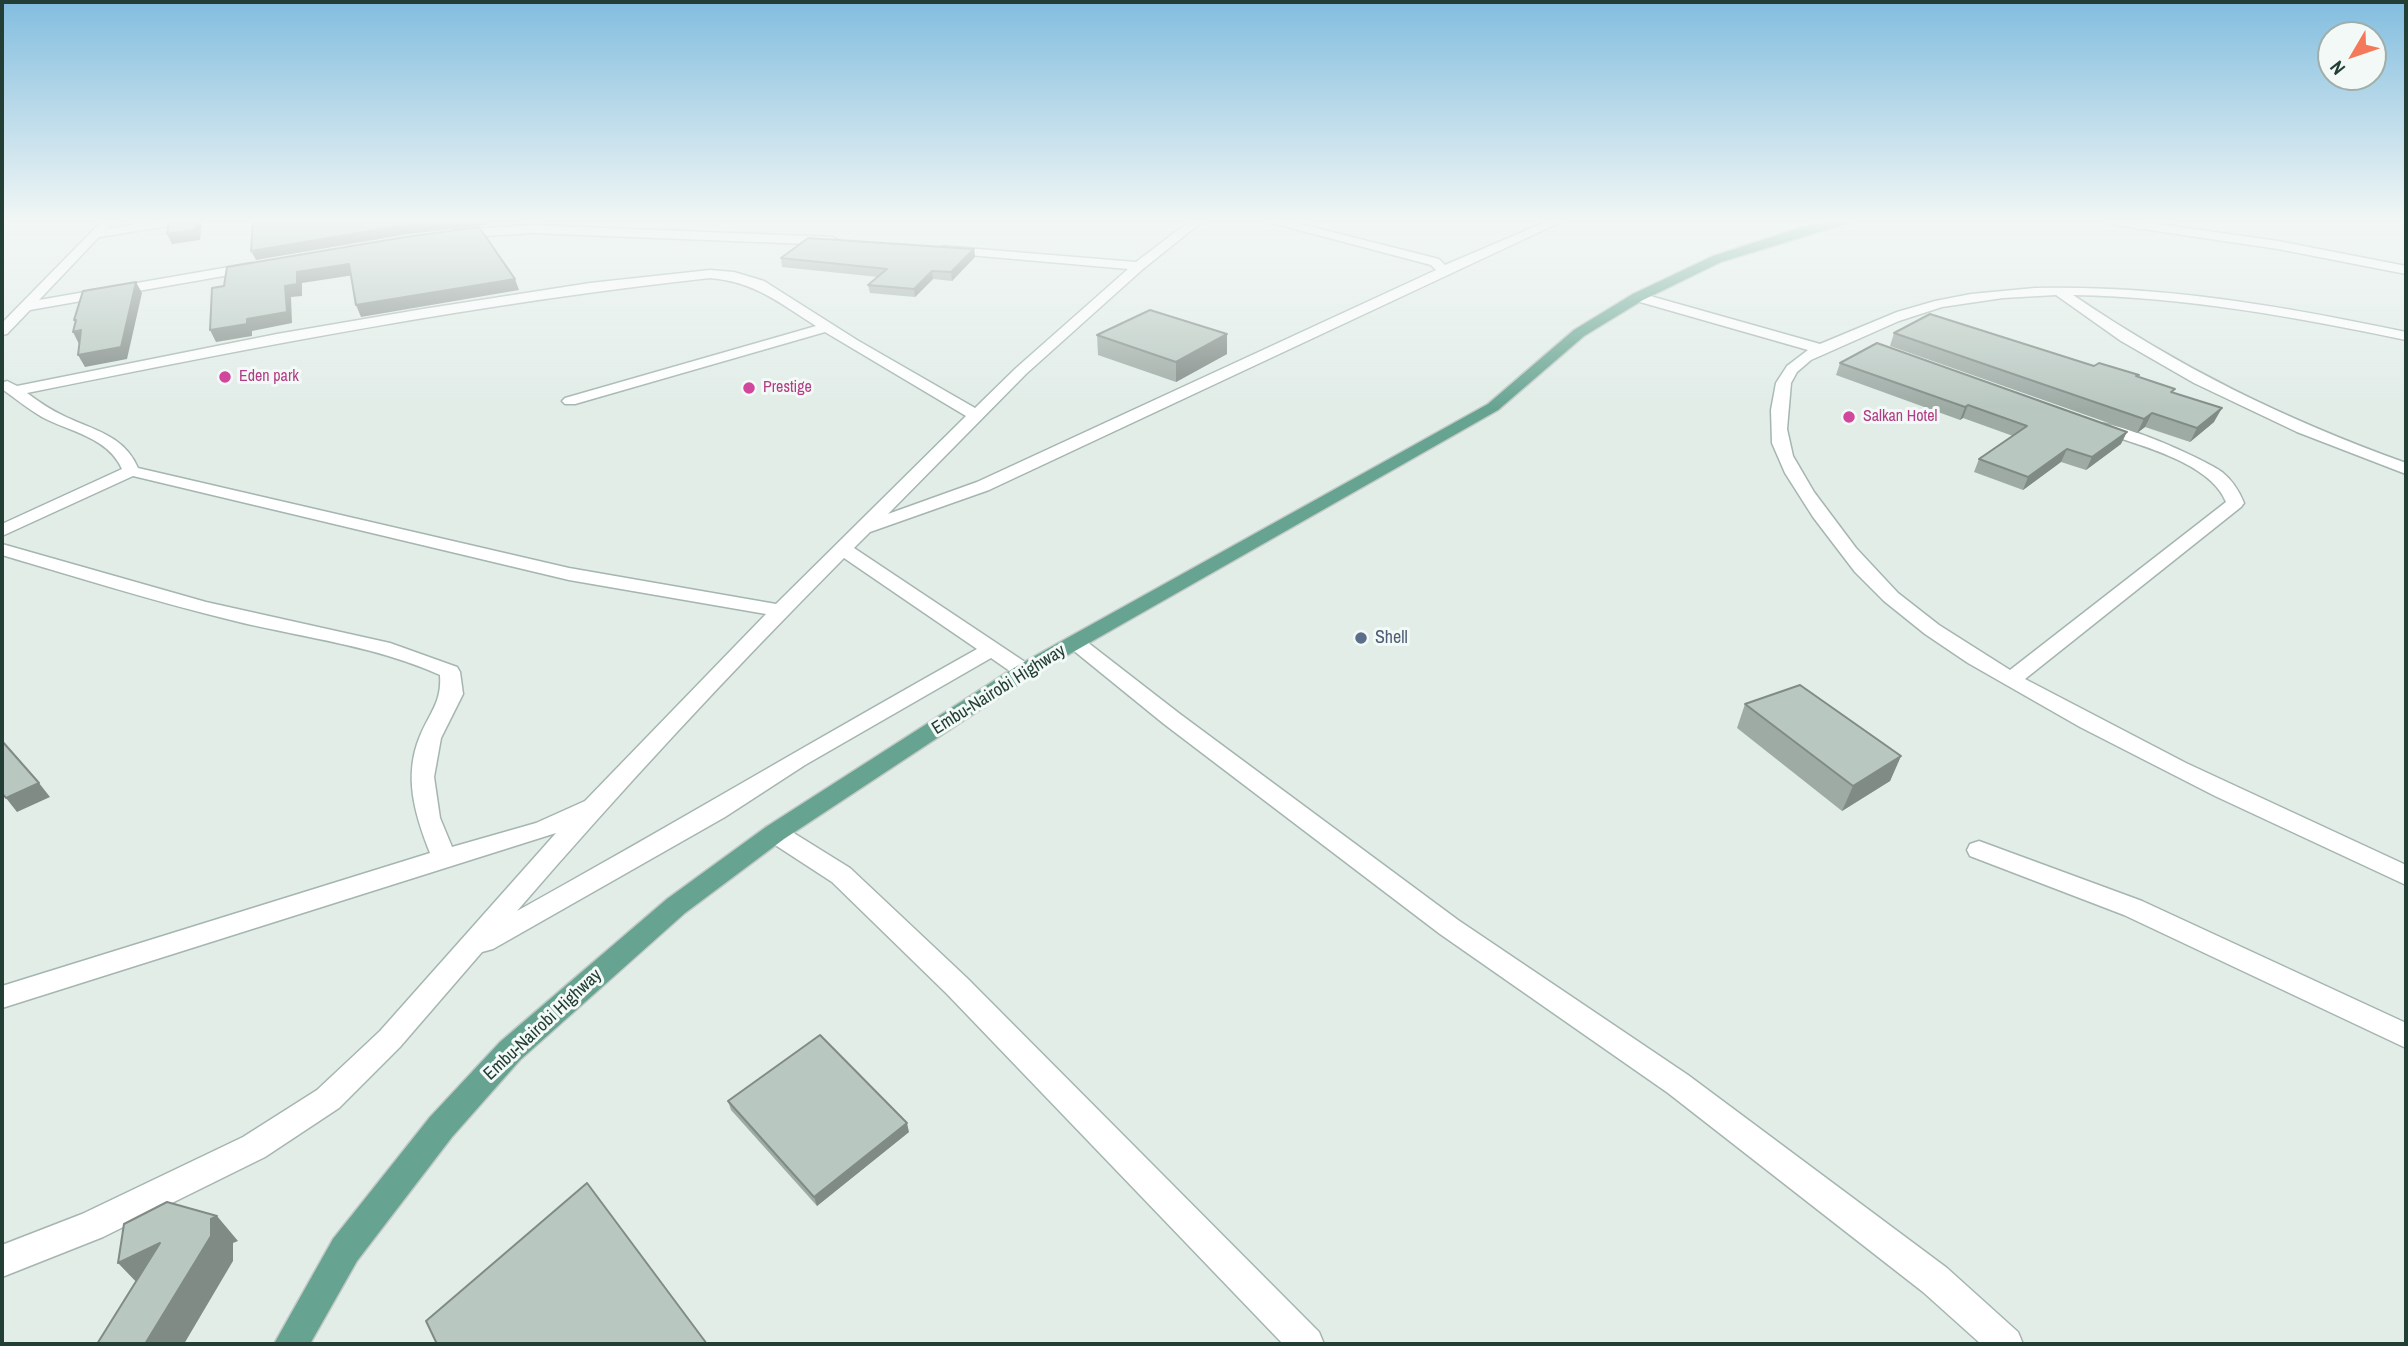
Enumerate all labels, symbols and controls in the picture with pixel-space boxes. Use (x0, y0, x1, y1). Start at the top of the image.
north arrow (2317, 21, 2387, 91)
text: N (2324, 55, 2351, 81)
place label: Eden park (239, 367, 299, 387)
marker: Eden park (217, 369, 233, 385)
place label: Prestige (763, 378, 812, 398)
marker: Prestige (741, 380, 757, 396)
place label: Salkan Hotel (1863, 407, 1937, 427)
marker: Salkan Hotel (1841, 409, 1857, 425)
place label: Shell (1375, 627, 1408, 649)
marker: Shell (1353, 630, 1369, 646)
street label: Embu-Nairobi Highway (928, 640, 1070, 740)
street label: Embu-Nairobi Highway (480, 965, 606, 1085)

